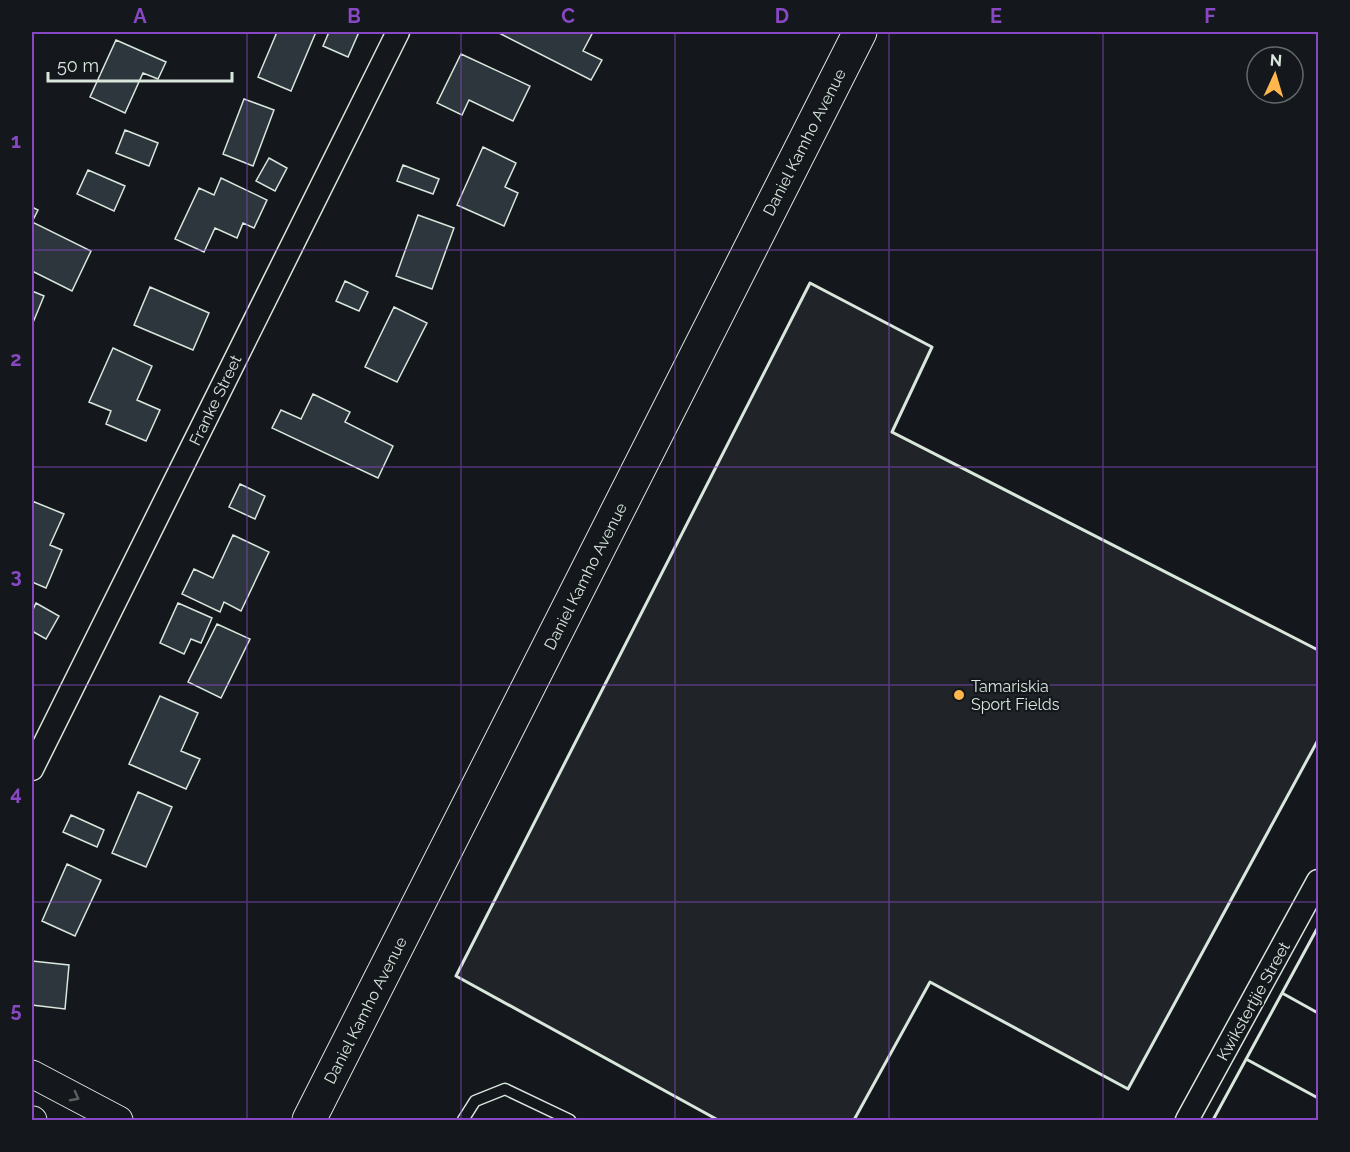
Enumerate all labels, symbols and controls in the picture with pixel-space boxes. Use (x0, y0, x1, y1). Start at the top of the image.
text: A (133, 4, 147, 28)
text: B (347, 4, 361, 28)
text: C (561, 4, 575, 28)
text: D (775, 4, 789, 28)
text: E (990, 4, 1002, 28)
text: F (1204, 4, 1216, 28)
scale bar (48, 45, 232, 83)
north arrow (1245, 45, 1305, 105)
text: N (1269, 51, 1283, 70)
text: 50 m (57, 55, 99, 76)
street label: Daniel Kamho Avenue (759, 65, 850, 219)
text: 1 (11, 129, 21, 153)
text: 2 (10, 347, 22, 371)
street label: Franke Street (185, 351, 246, 449)
street label: Daniel Kamho Avenue (540, 499, 631, 653)
text: 3 (10, 564, 22, 588)
place label: Tamariskia Sport Fields (971, 677, 1060, 714)
marker: Tamariskia Sport Fields (952, 688, 966, 702)
text: 4 (10, 781, 22, 805)
street label: Daniel Kamho Avenue (320, 933, 411, 1087)
street label: Kwikstertjie Street (1213, 938, 1294, 1064)
text: 5 (10, 998, 22, 1022)
one-way arrow (69, 1090, 79, 1101)

